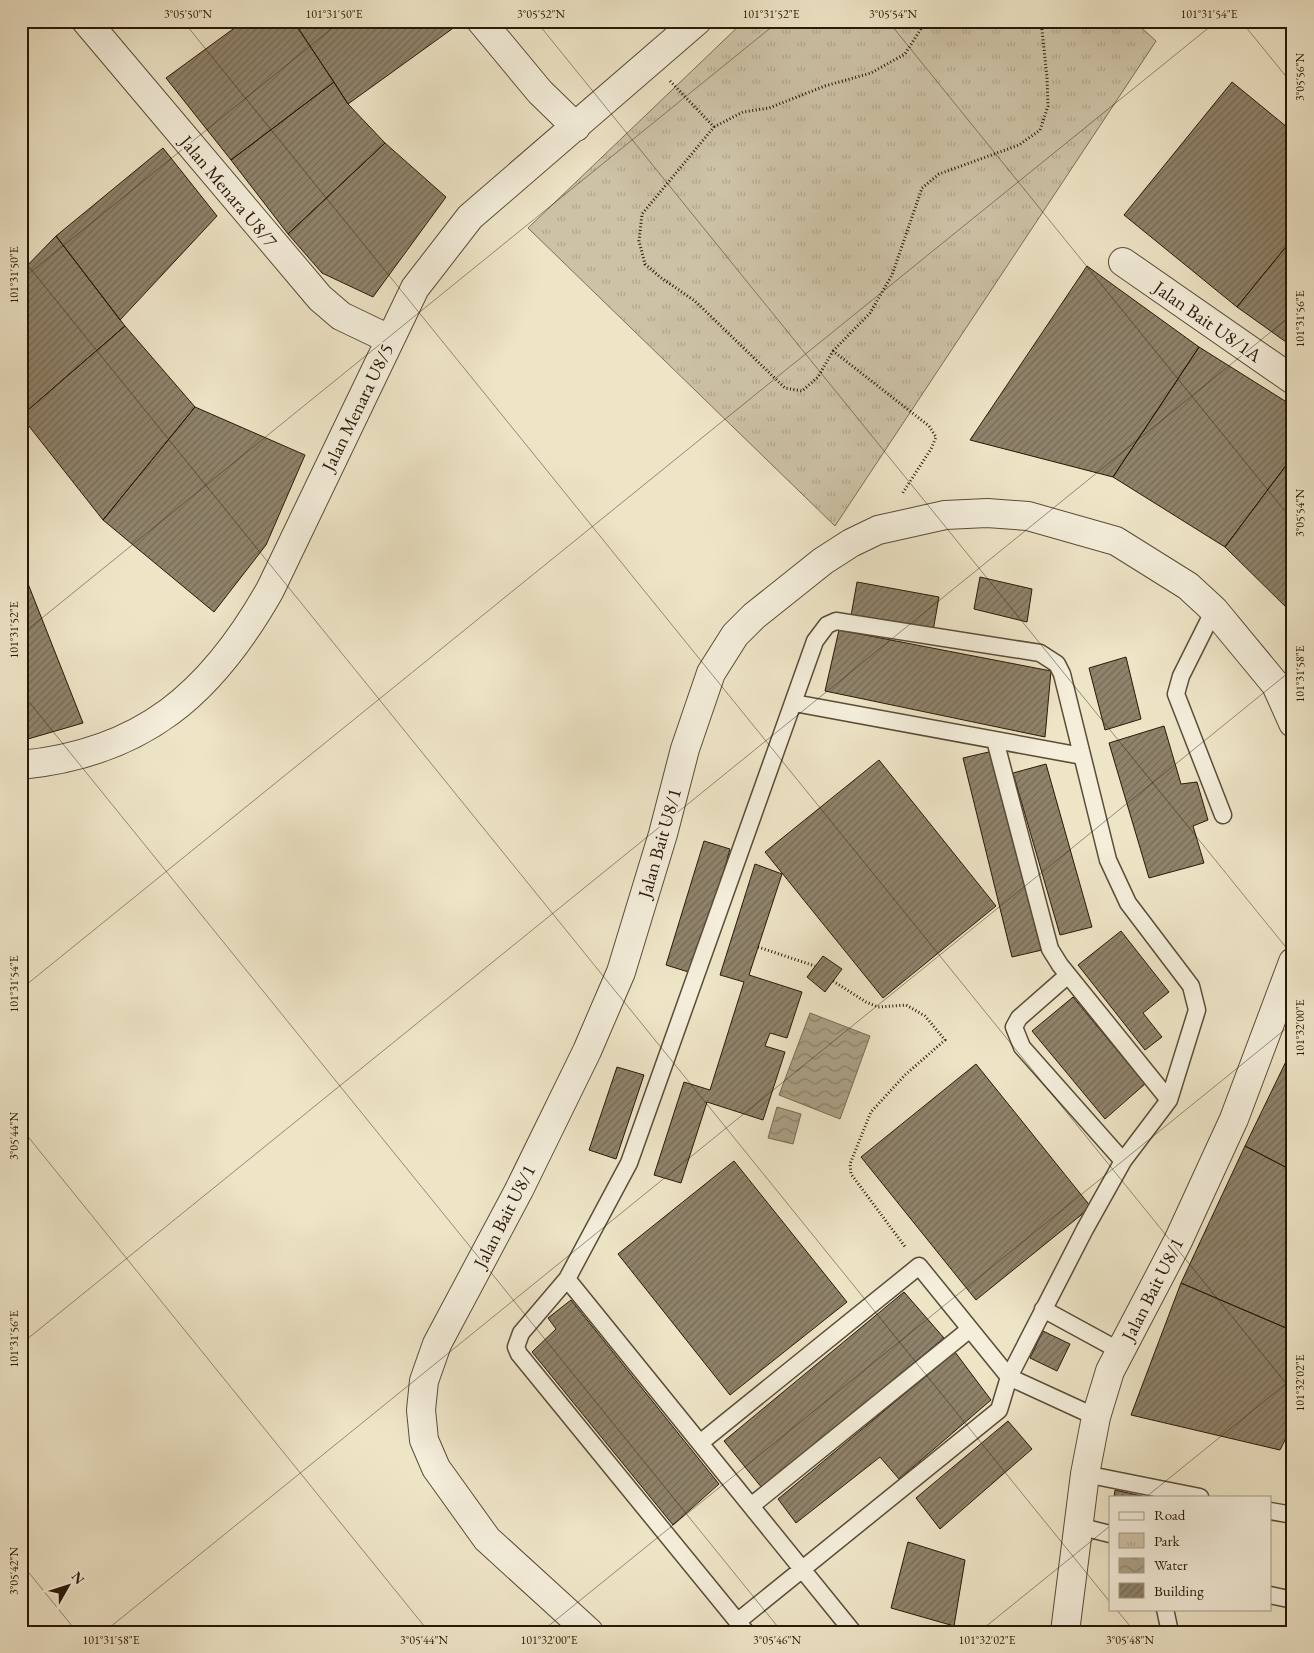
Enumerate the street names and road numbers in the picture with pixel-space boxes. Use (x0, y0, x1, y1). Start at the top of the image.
street label: Jalan Menara U8/7 (173, 128, 284, 253)
street label: Jalan Bait U8/1A (1147, 274, 1267, 368)
street label: Jalan Menara U8/5 (315, 339, 399, 477)
street label: Jalan Bait U8/1 (631, 785, 687, 903)
street label: Jalan Bait U8/1 (467, 1160, 541, 1274)
street label: Jalan Bait U8/1 (1115, 1233, 1189, 1347)

